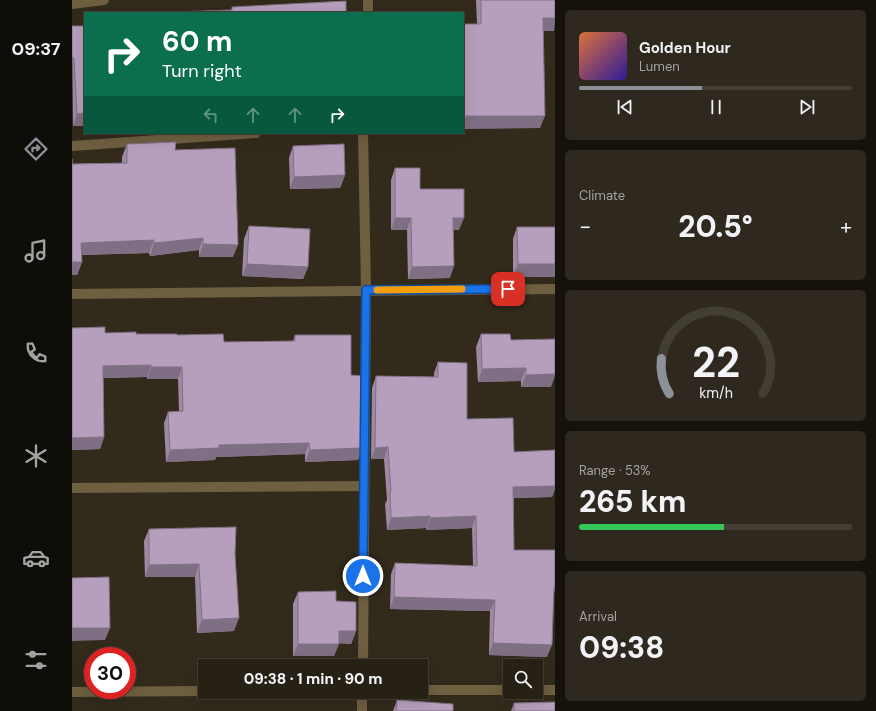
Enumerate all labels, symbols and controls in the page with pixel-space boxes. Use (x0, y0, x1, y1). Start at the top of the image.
text: 60 m (162, 23, 232, 60)
icon: right (96, 28, 148, 80)
text: 09:37 (11, 37, 61, 61)
text: Golden Hour (639, 38, 731, 58)
text: Lumen (639, 58, 680, 75)
text: Turn right (162, 59, 242, 83)
icon: previous (614, 96, 636, 118)
icon: pause (705, 96, 727, 118)
icon: next (796, 96, 818, 118)
icon: left (200, 104, 222, 126)
icon: ahead (242, 104, 264, 126)
icon: ahead (284, 104, 306, 126)
icon: right (326, 104, 348, 126)
icon: directions (22, 135, 50, 163)
text: Climate (579, 187, 625, 204)
text: 20.5° (678, 207, 753, 246)
text: − (579, 212, 591, 241)
text: + (840, 212, 852, 241)
icon: music (22, 237, 50, 265)
pin (491, 272, 525, 306)
icon: arrive (497, 278, 519, 300)
text: 22 (692, 335, 739, 389)
icon: phone (22, 339, 50, 367)
text: km/h (699, 383, 732, 401)
icon: climate (22, 442, 50, 470)
text: Range · 53% (579, 462, 651, 479)
text: 265 km (579, 482, 686, 521)
icon: car (22, 544, 50, 572)
position arrow (342, 555, 384, 597)
text: Arrival (579, 608, 617, 625)
text: 09:38 (579, 628, 664, 667)
icon: filters (22, 646, 50, 674)
speed limit sign: 30 (84, 647, 136, 699)
map controls (503, 659, 543, 699)
button: search (503, 659, 543, 699)
text: 09:38 · 1 min · 90 m (244, 669, 382, 689)

